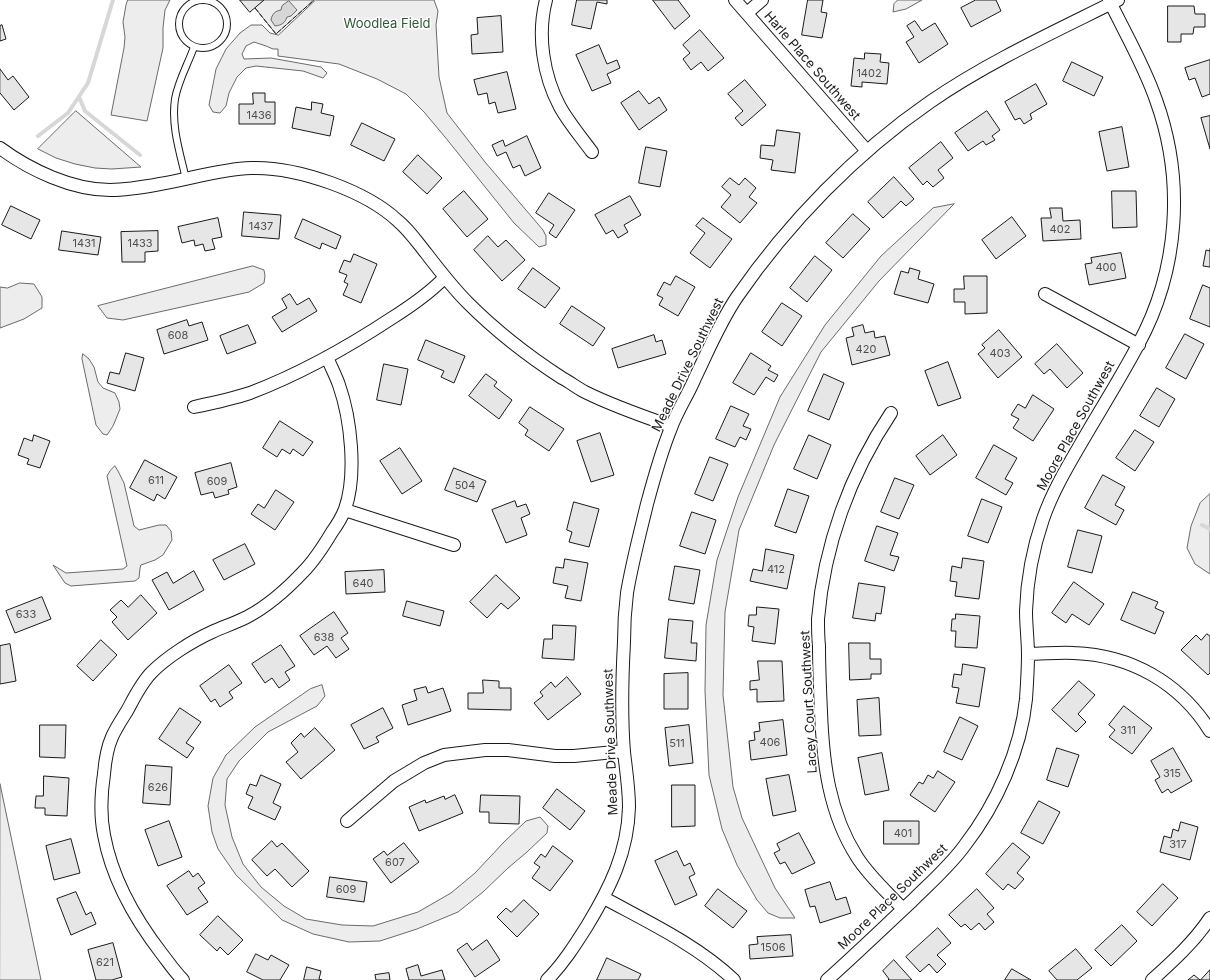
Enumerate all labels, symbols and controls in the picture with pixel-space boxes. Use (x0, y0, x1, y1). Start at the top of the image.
street label: Harle Place Southwest (761, 9, 863, 123)
park label: Woodlea Field (343, 16, 431, 32)
house number: 1402 (856, 67, 882, 81)
house number: 1436 (246, 109, 272, 123)
house number: 1437 (249, 220, 273, 234)
house number: 402 (1050, 223, 1070, 237)
house number: 1431 (73, 237, 95, 251)
house number: 1433 (127, 237, 153, 251)
house number: 400 (1096, 261, 1116, 275)
street label: Meade Drive Southwest (649, 296, 727, 434)
house number: 608 (168, 329, 188, 343)
house number: 420 (856, 343, 876, 357)
house number: 403 (990, 347, 1010, 361)
street label: Moore Place Southwest (1034, 359, 1118, 493)
house number: 611 (148, 474, 164, 488)
house number: 609 (207, 475, 227, 489)
house number: 504 (455, 479, 475, 493)
house number: 412 (767, 563, 785, 577)
house number: 640 (353, 577, 373, 591)
house number: 633 (16, 608, 36, 622)
street label: Lacey Court Southwest (797, 630, 821, 774)
house number: 638 (314, 631, 334, 645)
street label: Meade Drive Southwest (601, 668, 621, 816)
house number: 311 (1120, 724, 1136, 738)
house number: 406 (760, 736, 780, 750)
house number: 511 (669, 737, 685, 751)
house number: 315 (1163, 767, 1181, 781)
house number: 626 (148, 781, 168, 795)
house number: 401 (894, 827, 912, 841)
house number: 317 (1169, 838, 1187, 852)
street label: Moore Place Southwest (835, 841, 951, 953)
house number: 607 (385, 856, 405, 870)
house number: 609 (336, 883, 356, 897)
house number: 1506 (761, 941, 785, 955)
house number: 621 (96, 956, 114, 970)

